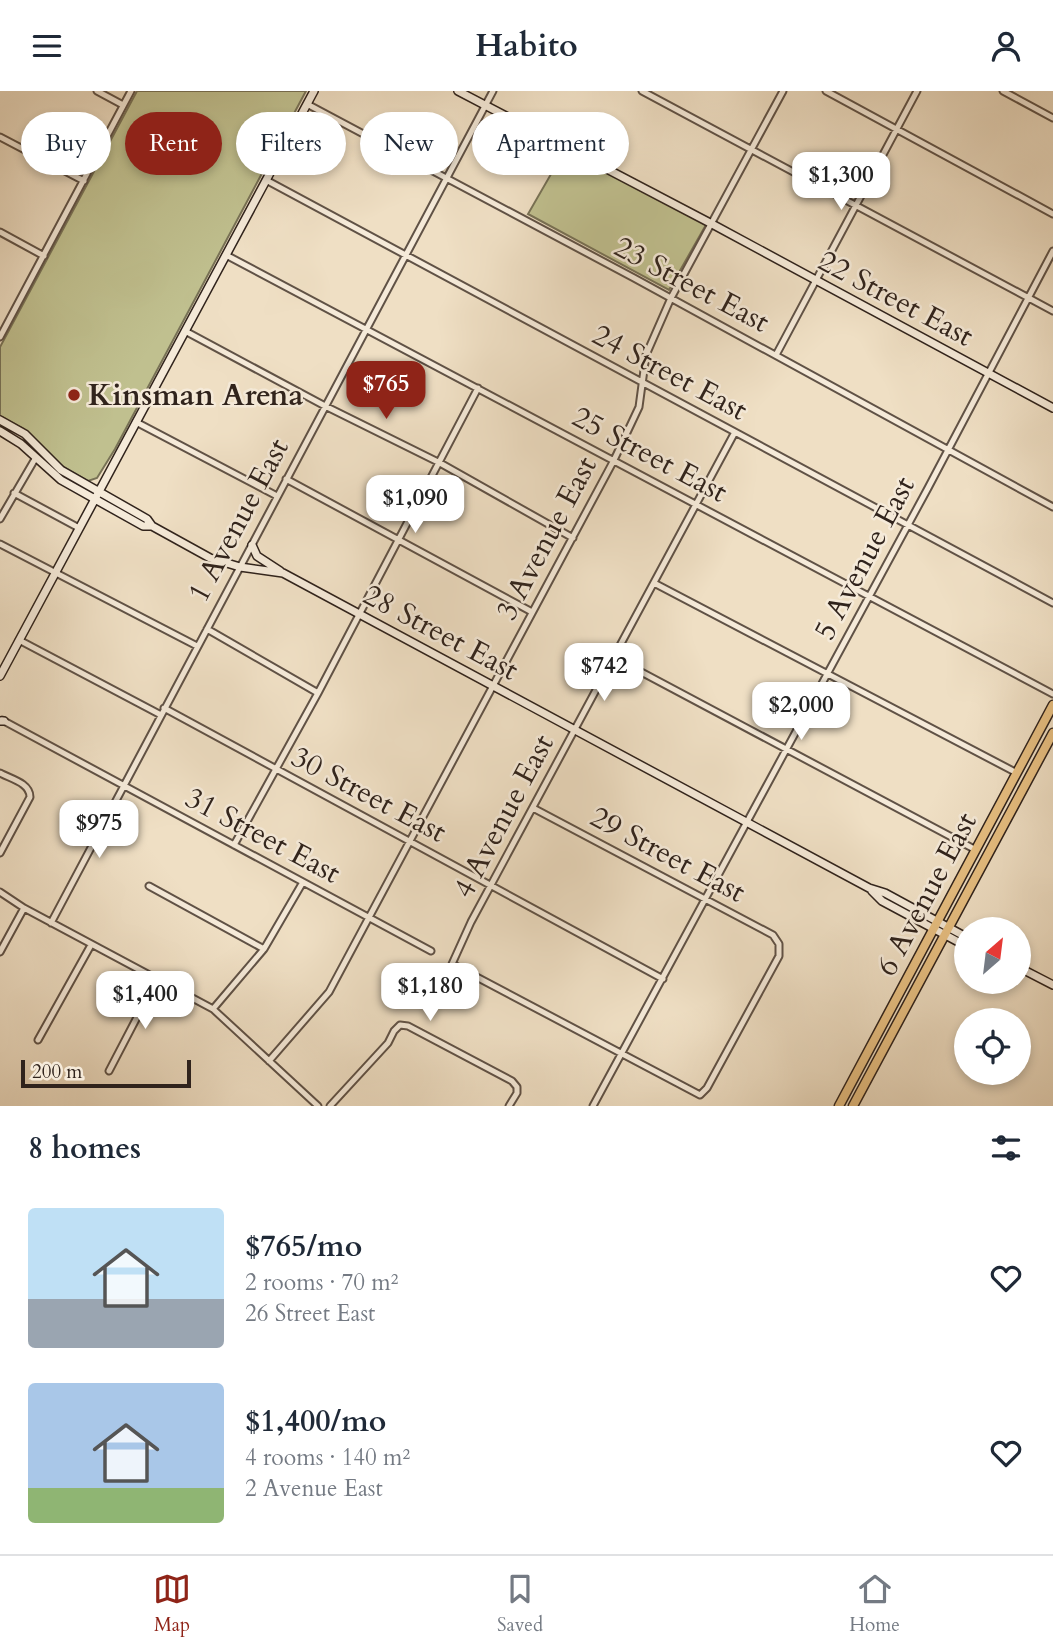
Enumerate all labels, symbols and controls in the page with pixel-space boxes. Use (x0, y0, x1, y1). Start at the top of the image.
text: Habito (475, 24, 578, 68)
icon: menu (28, 27, 66, 65)
icon: person (987, 27, 1025, 65)
chip: Buy (21, 112, 111, 175)
chip: Rent (125, 112, 222, 175)
chip: Filters (236, 112, 346, 175)
chip: New (360, 112, 458, 175)
chip: Apartment (472, 112, 629, 175)
pin: $1,300 (784, 152, 898, 212)
text: $1,300 (808, 159, 874, 190)
street label: 23 Street East (607, 226, 777, 343)
street label: 22 Street East (811, 240, 981, 357)
street label: 24 Street East (585, 314, 755, 431)
pin: $765 (345, 361, 427, 421)
text: $765 (362, 368, 410, 399)
place label: Kinsman Arena (88, 375, 303, 416)
marker: Kinsman Arena (66, 387, 82, 403)
street label: 25 Street East (565, 396, 735, 513)
street label: 1 Avenue East (178, 431, 299, 609)
street label: 3 Avenue East (486, 449, 607, 627)
street label: 5 Avenue East (804, 469, 925, 647)
pin: $1,090 (358, 475, 472, 535)
text: $1,090 (382, 482, 448, 513)
street label: 28 Street East (356, 574, 526, 691)
pin: $742 (563, 643, 645, 703)
text: $742 (580, 650, 628, 681)
pin: $2,000 (744, 683, 858, 742)
text: $2,000 (768, 689, 834, 720)
street label: 4 Avenue East (443, 727, 564, 905)
street label: 30 Street East (284, 736, 454, 853)
street label: 31 Street East (178, 777, 348, 894)
street label: 29 Street East (583, 796, 753, 913)
pin: $975 (58, 801, 140, 860)
street label: 6 Avenue East (866, 805, 987, 983)
text: $975 (75, 807, 123, 838)
north arrow (954, 917, 1031, 994)
map controls (954, 917, 1031, 1085)
pin: $1,180 (373, 963, 487, 1023)
text: $1,180 (397, 970, 463, 1001)
pin: $1,400 (88, 971, 202, 1031)
text: $1,400 (112, 978, 178, 1009)
button: locate (954, 1008, 1031, 1085)
scale bar (21, 1057, 191, 1089)
text: 200 m (32, 1059, 82, 1085)
text: 8 homes (28, 1128, 141, 1169)
icon: filters (987, 1129, 1025, 1167)
text: $765/mo (245, 1226, 362, 1267)
icon: home (84, 1236, 168, 1320)
icon: heart (987, 1259, 1025, 1297)
text: 2 rooms · 70 m² (245, 1267, 398, 1298)
text: 26 Street East (245, 1298, 375, 1329)
text: $1,400/mo (245, 1401, 386, 1442)
icon: home (84, 1411, 168, 1495)
icon: heart (987, 1434, 1025, 1472)
text: 4 rooms · 140 m² (245, 1442, 410, 1473)
text: 2 Avenue East (245, 1473, 383, 1504)
tab: Map (153, 1570, 191, 1638)
tab: Saved (497, 1570, 543, 1638)
tab: Home (849, 1570, 900, 1638)

